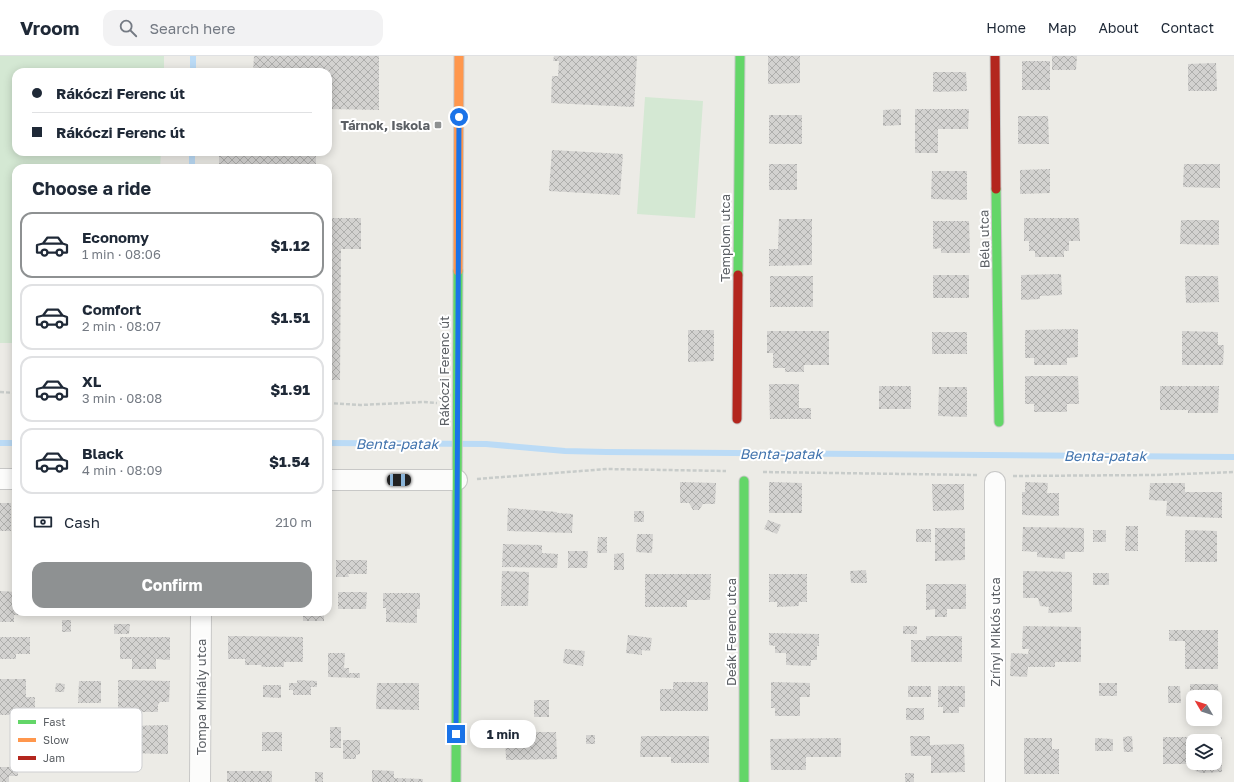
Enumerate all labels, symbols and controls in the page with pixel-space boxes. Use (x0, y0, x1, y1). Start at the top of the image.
search box (103, 10, 383, 46)
text: Vroom (20, 16, 79, 39)
icon: search (117, 17, 139, 39)
text: Search here (149, 19, 235, 37)
text: Home (986, 19, 1026, 36)
text: Map (1048, 19, 1076, 36)
text: About (1098, 19, 1139, 36)
text: Contact (1161, 19, 1214, 36)
text: Rákóczi Ferenc út (56, 84, 185, 102)
route start (450, 108, 468, 126)
place label: Tárnok, Iskola (341, 117, 430, 133)
marker: Tárnok, Iskola (433, 120, 443, 130)
text: Rákóczi Ferenc út (56, 123, 185, 141)
text: Choose a ride (32, 177, 151, 199)
street label: Templom utca (717, 194, 733, 282)
street label: Béla utca (975, 210, 993, 268)
icon: car (34, 227, 70, 263)
text: Economy (82, 228, 149, 246)
text: $1.12 (271, 236, 310, 254)
text: 1 min · 08:06 (82, 246, 161, 262)
icon: car (34, 299, 70, 335)
text: Comfort (82, 300, 141, 318)
text: $1.51 (271, 308, 310, 326)
street label: Rákóczi Ferenc út (436, 316, 452, 426)
text: 2 min · 08:07 (82, 318, 161, 334)
icon: car (34, 371, 70, 407)
text: XL (82, 372, 101, 390)
text: $1.91 (270, 380, 310, 398)
text: 3 min · 08:08 (82, 390, 162, 406)
water label: Benta-patak (356, 435, 440, 452)
icon: car (34, 443, 70, 479)
text: Black (82, 444, 124, 462)
water label: Benta-patak (740, 445, 824, 462)
water label: Benta-patak (1064, 447, 1148, 464)
text: $1.54 (269, 452, 310, 470)
text: 4 min · 08:09 (82, 462, 162, 478)
car (387, 474, 411, 486)
icon: cash (32, 511, 54, 533)
text: Cash (64, 513, 100, 531)
text: 210 m (275, 514, 312, 530)
button: Confirm (32, 562, 312, 608)
street label: Zrínyi Miklós utca (987, 577, 1003, 687)
street label: Deák Ferenc utca (723, 578, 739, 686)
street label: Tompa Mihály utca (193, 639, 209, 755)
north arrow (1186, 690, 1222, 726)
map controls (1186, 690, 1222, 770)
legend (10, 708, 142, 772)
text: Fast (43, 715, 66, 728)
callout: 1 min (470, 720, 536, 748)
route end (447, 725, 465, 743)
text: 1 min (487, 726, 519, 742)
text: Slow (43, 733, 69, 746)
button: layers (1186, 734, 1222, 770)
text: Jam (43, 751, 65, 764)

